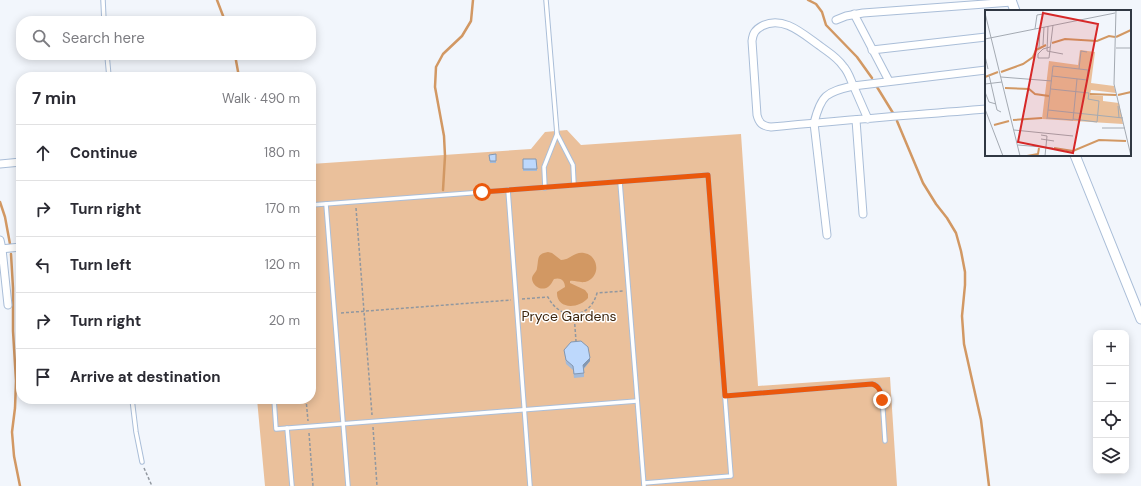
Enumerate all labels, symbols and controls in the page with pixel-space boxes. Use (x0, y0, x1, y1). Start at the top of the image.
inset map (985, 10, 1131, 156)
search box (16, 16, 316, 60)
icon: search (30, 27, 52, 49)
text: Search here (62, 28, 145, 48)
text: 7 min (32, 87, 76, 109)
text: Walk · 490 m (222, 90, 300, 107)
icon: ahead (32, 142, 54, 164)
text: Continue (70, 143, 138, 163)
text: 180 m (264, 144, 300, 161)
route start (473, 183, 491, 201)
icon: right (32, 198, 54, 220)
text: Turn right (70, 199, 141, 219)
text: 170 m (265, 200, 300, 217)
icon: left (32, 254, 54, 276)
text: Turn left (70, 255, 131, 275)
text: 120 m (265, 256, 300, 273)
park label: Pryce Gardens (521, 307, 617, 325)
icon: right (32, 310, 54, 332)
text: Turn right (70, 311, 141, 331)
text: 20 m (269, 312, 300, 329)
map controls (1093, 330, 1129, 474)
button: + (1093, 330, 1129, 366)
icon: arrive (32, 366, 54, 388)
button: − (1093, 366, 1129, 402)
text: Arrive at destination (70, 367, 221, 387)
route end (873, 391, 891, 409)
button: locate (1093, 402, 1129, 438)
button: layers (1093, 438, 1129, 474)

